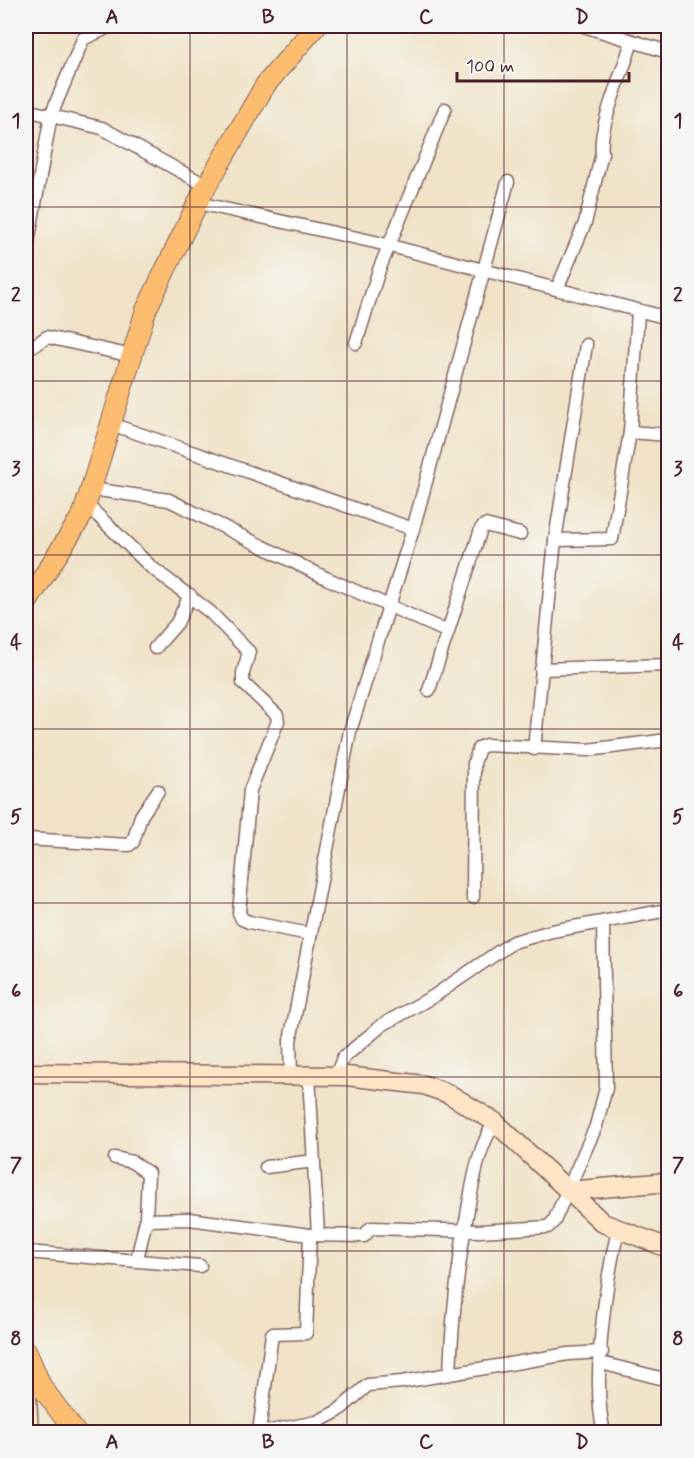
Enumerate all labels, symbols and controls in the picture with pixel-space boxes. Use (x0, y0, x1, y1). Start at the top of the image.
text: A (105, 4, 119, 31)
text: B (262, 4, 275, 31)
text: C (419, 4, 434, 31)
text: D (575, 4, 589, 31)
scale bar (457, 45, 630, 83)
text: 100 m (466, 55, 514, 79)
text: 1 (12, 108, 20, 135)
text: 1 (674, 108, 682, 135)
text: 2 (11, 282, 21, 309)
text: 2 (673, 282, 683, 309)
text: 3 (11, 456, 21, 483)
text: 3 (673, 456, 683, 483)
text: 4 (10, 630, 22, 657)
text: 4 (672, 630, 684, 657)
text: 5 (10, 804, 22, 831)
text: 5 (672, 804, 684, 831)
text: 6 (11, 978, 21, 1005)
text: 6 (673, 978, 683, 1005)
text: 7 (10, 1152, 22, 1179)
text: 7 (672, 1152, 684, 1179)
text: 8 (10, 1326, 22, 1353)
text: 8 (672, 1326, 684, 1353)
text: A (105, 1429, 119, 1456)
text: B (262, 1429, 275, 1456)
text: C (419, 1429, 434, 1456)
text: D (575, 1429, 589, 1456)

